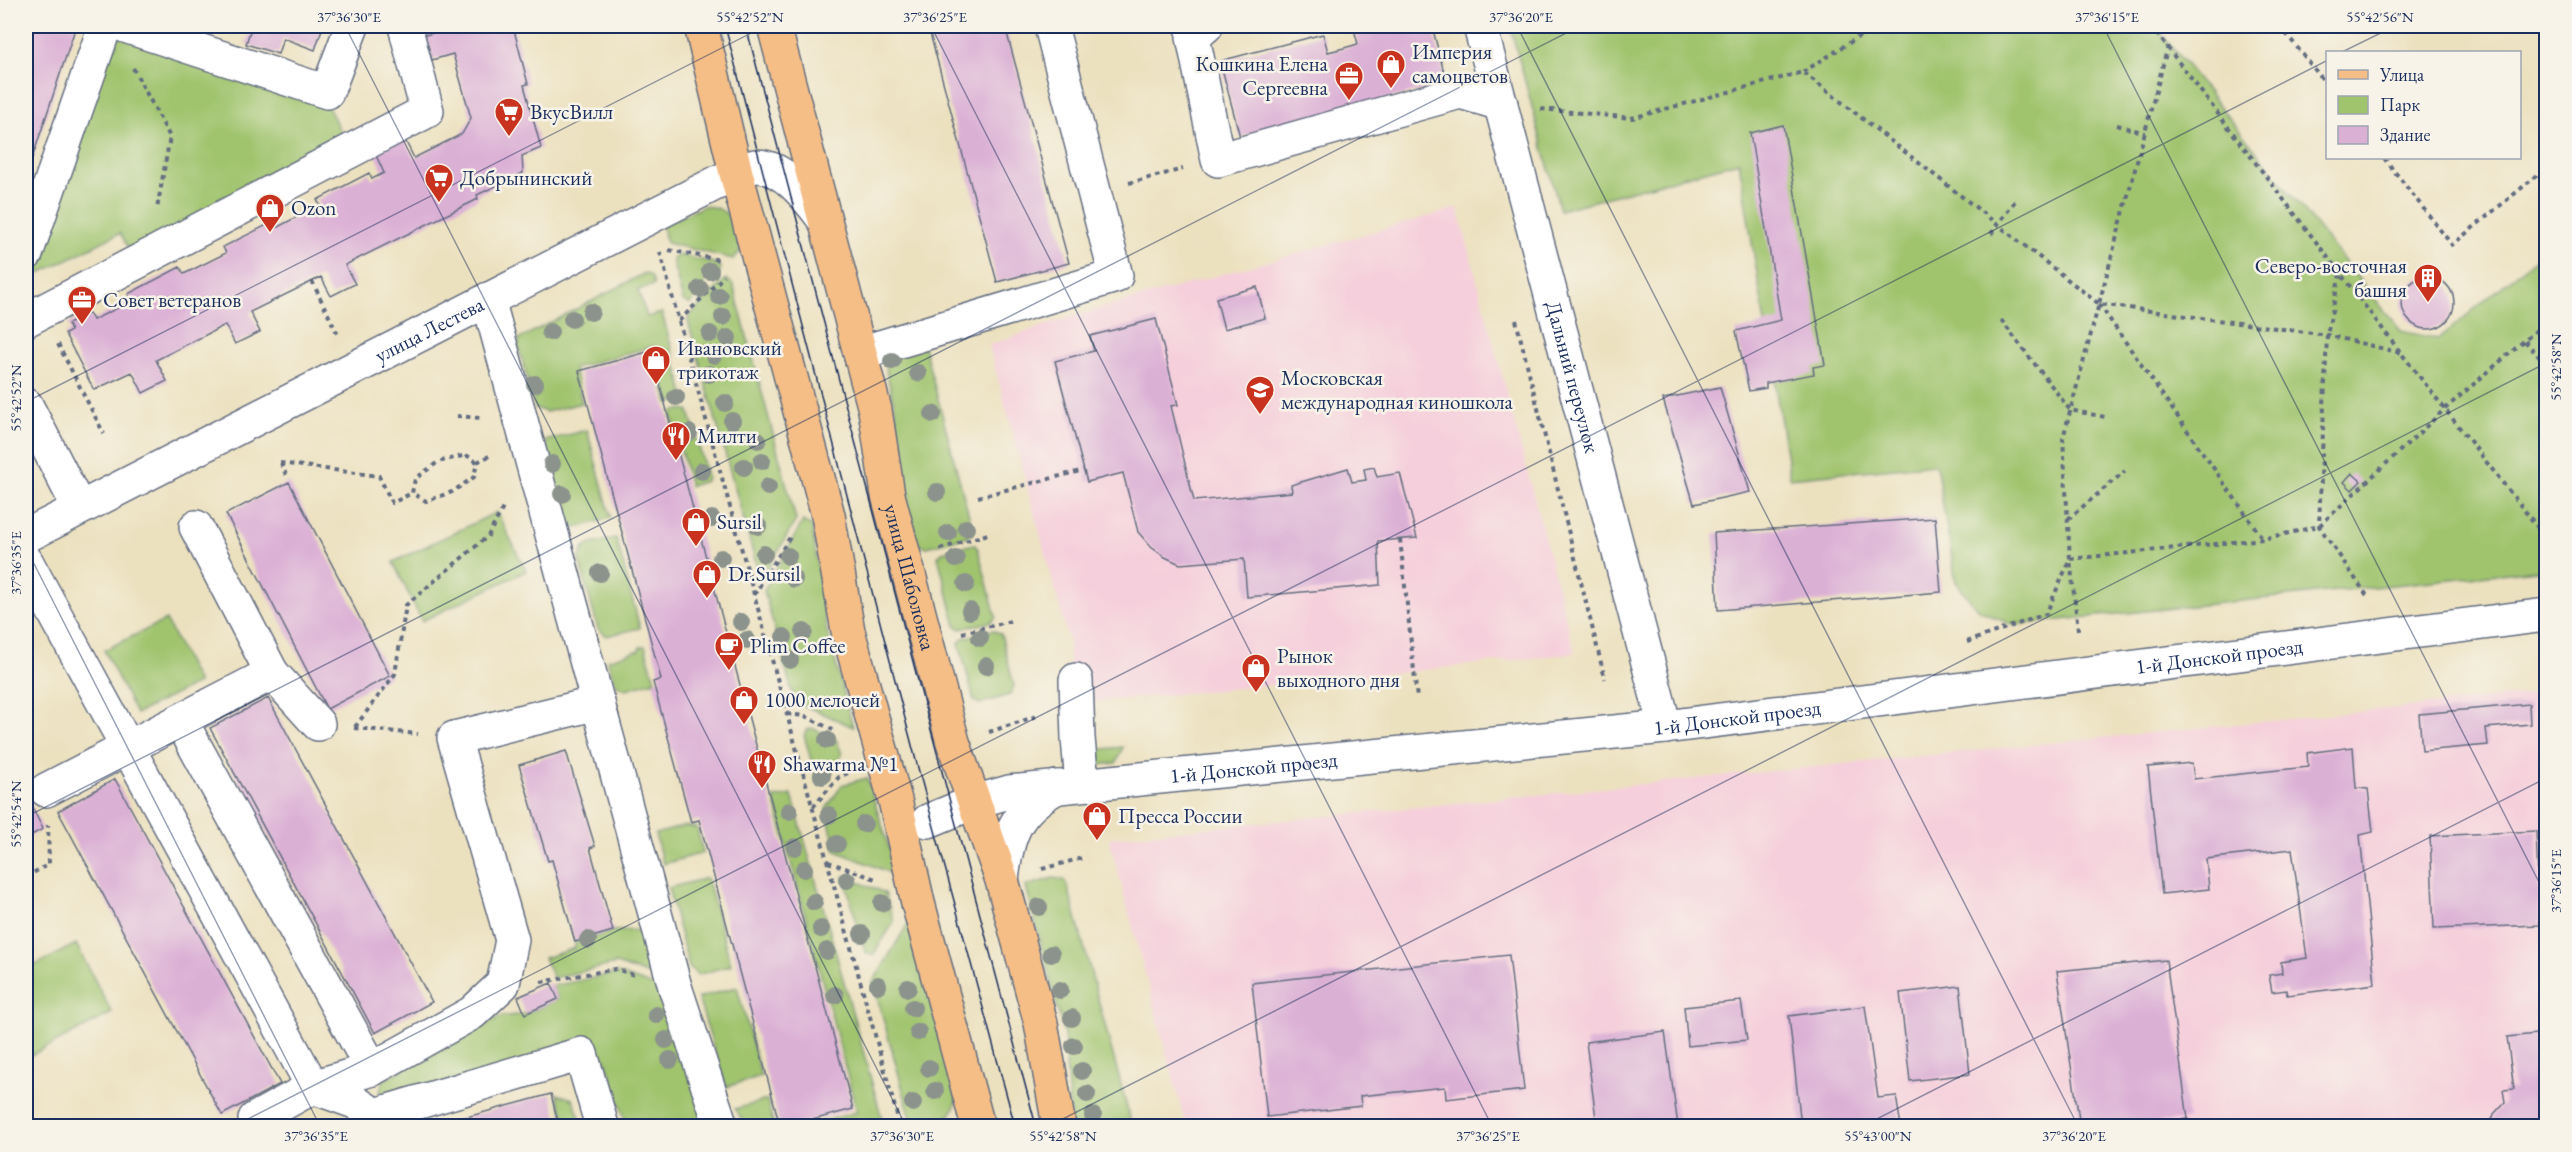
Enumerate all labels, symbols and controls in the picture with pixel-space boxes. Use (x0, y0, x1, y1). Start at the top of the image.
text: 37°36'30"E (317, 7, 382, 26)
text: 55°42'52"N (716, 7, 784, 26)
text: 37°36'25"E (903, 7, 968, 26)
text: 37°36'20"E (1489, 7, 1554, 26)
text: 37°36'15"E (2075, 7, 2140, 26)
text: 55°42'56"N (2346, 7, 2414, 26)
place label: Империя самоцветов (1412, 38, 1508, 89)
shop icon: Империя самоцветов (1375, 48, 1407, 90)
place label: Кошкина Елена Сергеевна (1196, 50, 1329, 101)
legend (2326, 51, 2521, 159)
office icon: Кошкина Елена Сергеевна (1333, 60, 1365, 102)
text: Улица (2379, 63, 2425, 86)
text: Парк (2380, 93, 2420, 116)
supermarket icon: ВкусВилл (493, 96, 525, 138)
place label: ВкусВилл (530, 98, 613, 125)
text: Здание (2380, 123, 2430, 146)
supermarket icon: Добрынинский (423, 162, 455, 204)
place label: Добрынинский (460, 164, 592, 191)
shop icon: Ozon (254, 192, 286, 234)
place label: Ozon (291, 194, 336, 221)
place label: Северо-восточная башня (2255, 252, 2407, 303)
building icon: Северо-восточная башня (2412, 262, 2444, 304)
office icon: Совет ветеранов (66, 284, 98, 326)
place label: Совет ветеранов (103, 286, 241, 313)
street label: улица Лестева (370, 290, 489, 368)
street label: Дальний переулок (1540, 298, 1606, 456)
text: 55°42'58"N (2546, 333, 2565, 401)
place label: Ивановский трикотаж (677, 334, 782, 385)
shop icon: Ивановский трикотаж (640, 344, 672, 386)
text: 55°42'52"N (6, 364, 25, 432)
place label: Московская международная киношкола (1281, 364, 1514, 415)
school or university icon: Московская международная киношкола (1244, 374, 1276, 416)
restaurant icon: Милти (660, 420, 692, 462)
place label: Милти (697, 422, 757, 449)
street label: улица Шаболовка (878, 501, 942, 654)
shop icon: Sursil (680, 506, 712, 548)
place label: Sursil (717, 508, 762, 535)
text: 37°36'35"E (6, 530, 25, 595)
shop icon: Dr.Sursil (691, 558, 723, 600)
place label: Dr.Sursil (728, 560, 801, 587)
cafe icon: Plim Coffee (713, 630, 745, 672)
place label: Plim Coffee (750, 632, 845, 659)
street label: 1-й Донской проезд (2134, 632, 2305, 680)
place label: Рынок выходного дня (1277, 642, 1400, 693)
shop icon: Рынок выходного дня (1240, 652, 1272, 694)
shop icon: 1000 мелочей (728, 684, 760, 726)
place label: 1000 мелочей (765, 686, 880, 713)
street label: 1-й Донской проезд (1652, 693, 1823, 741)
street label: 1-й Донской проезд (1169, 745, 1339, 789)
restaurant icon: Shawarma №1 (746, 748, 778, 790)
place label: Shawarma №1 (783, 750, 898, 777)
text: 55°42'54"N (6, 780, 25, 848)
shop icon: Пресса России (1081, 800, 1113, 842)
place label: Пресса России (1118, 802, 1243, 829)
text: 37°36'15"E (2546, 848, 2565, 913)
text: 37°36'35"E (284, 1126, 349, 1145)
text: 37°36'30"E (870, 1126, 935, 1145)
text: 55°42'58"N (1029, 1126, 1097, 1145)
text: 37°36'25"E (1456, 1126, 1521, 1145)
text: 55°43'00"N (1844, 1126, 1912, 1145)
text: 37°36'20"E (2042, 1126, 2107, 1145)

